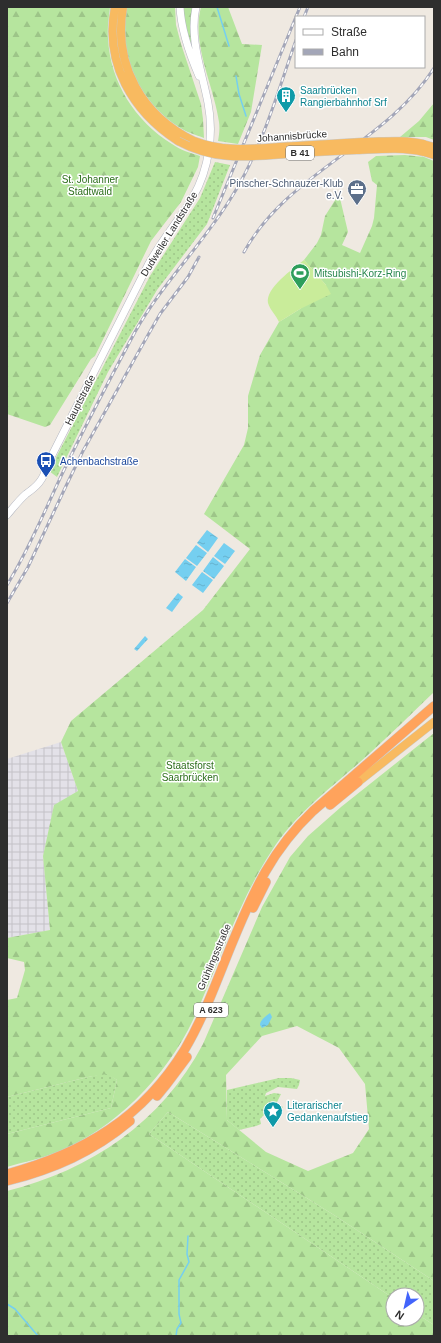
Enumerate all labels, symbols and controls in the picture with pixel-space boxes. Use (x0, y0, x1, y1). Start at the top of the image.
legend (295, 16, 425, 68)
text: Straße (331, 25, 367, 39)
text: Bahn (331, 45, 359, 59)
building icon: Saarbrücken Rangierbahnhof Srf (275, 85, 297, 113)
place label: Saarbrücken Rangierbahnhof Srf (300, 85, 387, 108)
street label: Johannisbrücke (257, 128, 328, 144)
road number: B 41 (286, 146, 314, 160)
park label: St. Johanner Stadtwald (62, 174, 119, 197)
place label: Pinscher-Schnauzer-Klub e.V. (230, 178, 343, 201)
office icon: Pinscher-Schnauzer-Klub e.V. (346, 178, 368, 206)
street label: Dudweiler Landstraße (138, 189, 200, 278)
sports icon: Mitsubishi-Korz-Ring (289, 262, 311, 290)
place label: Mitsubishi-Korz-Ring (314, 268, 406, 279)
street label: Hauptstraße (63, 373, 98, 427)
bus stop icon: Achenbachstraße (35, 450, 57, 478)
place label: Achenbachstraße (60, 456, 139, 467)
park label: Staatsforst Saarbrücken (162, 760, 218, 783)
street label: Grühlingsstraße (195, 922, 233, 992)
road number: A 623 (194, 1003, 228, 1017)
place icon: Literarischer Gedankenaufstieg (262, 1100, 284, 1128)
place label: Literarischer Gedankenaufstieg (287, 1100, 368, 1123)
north arrow (385, 1287, 425, 1327)
text: N (393, 1308, 406, 1322)

